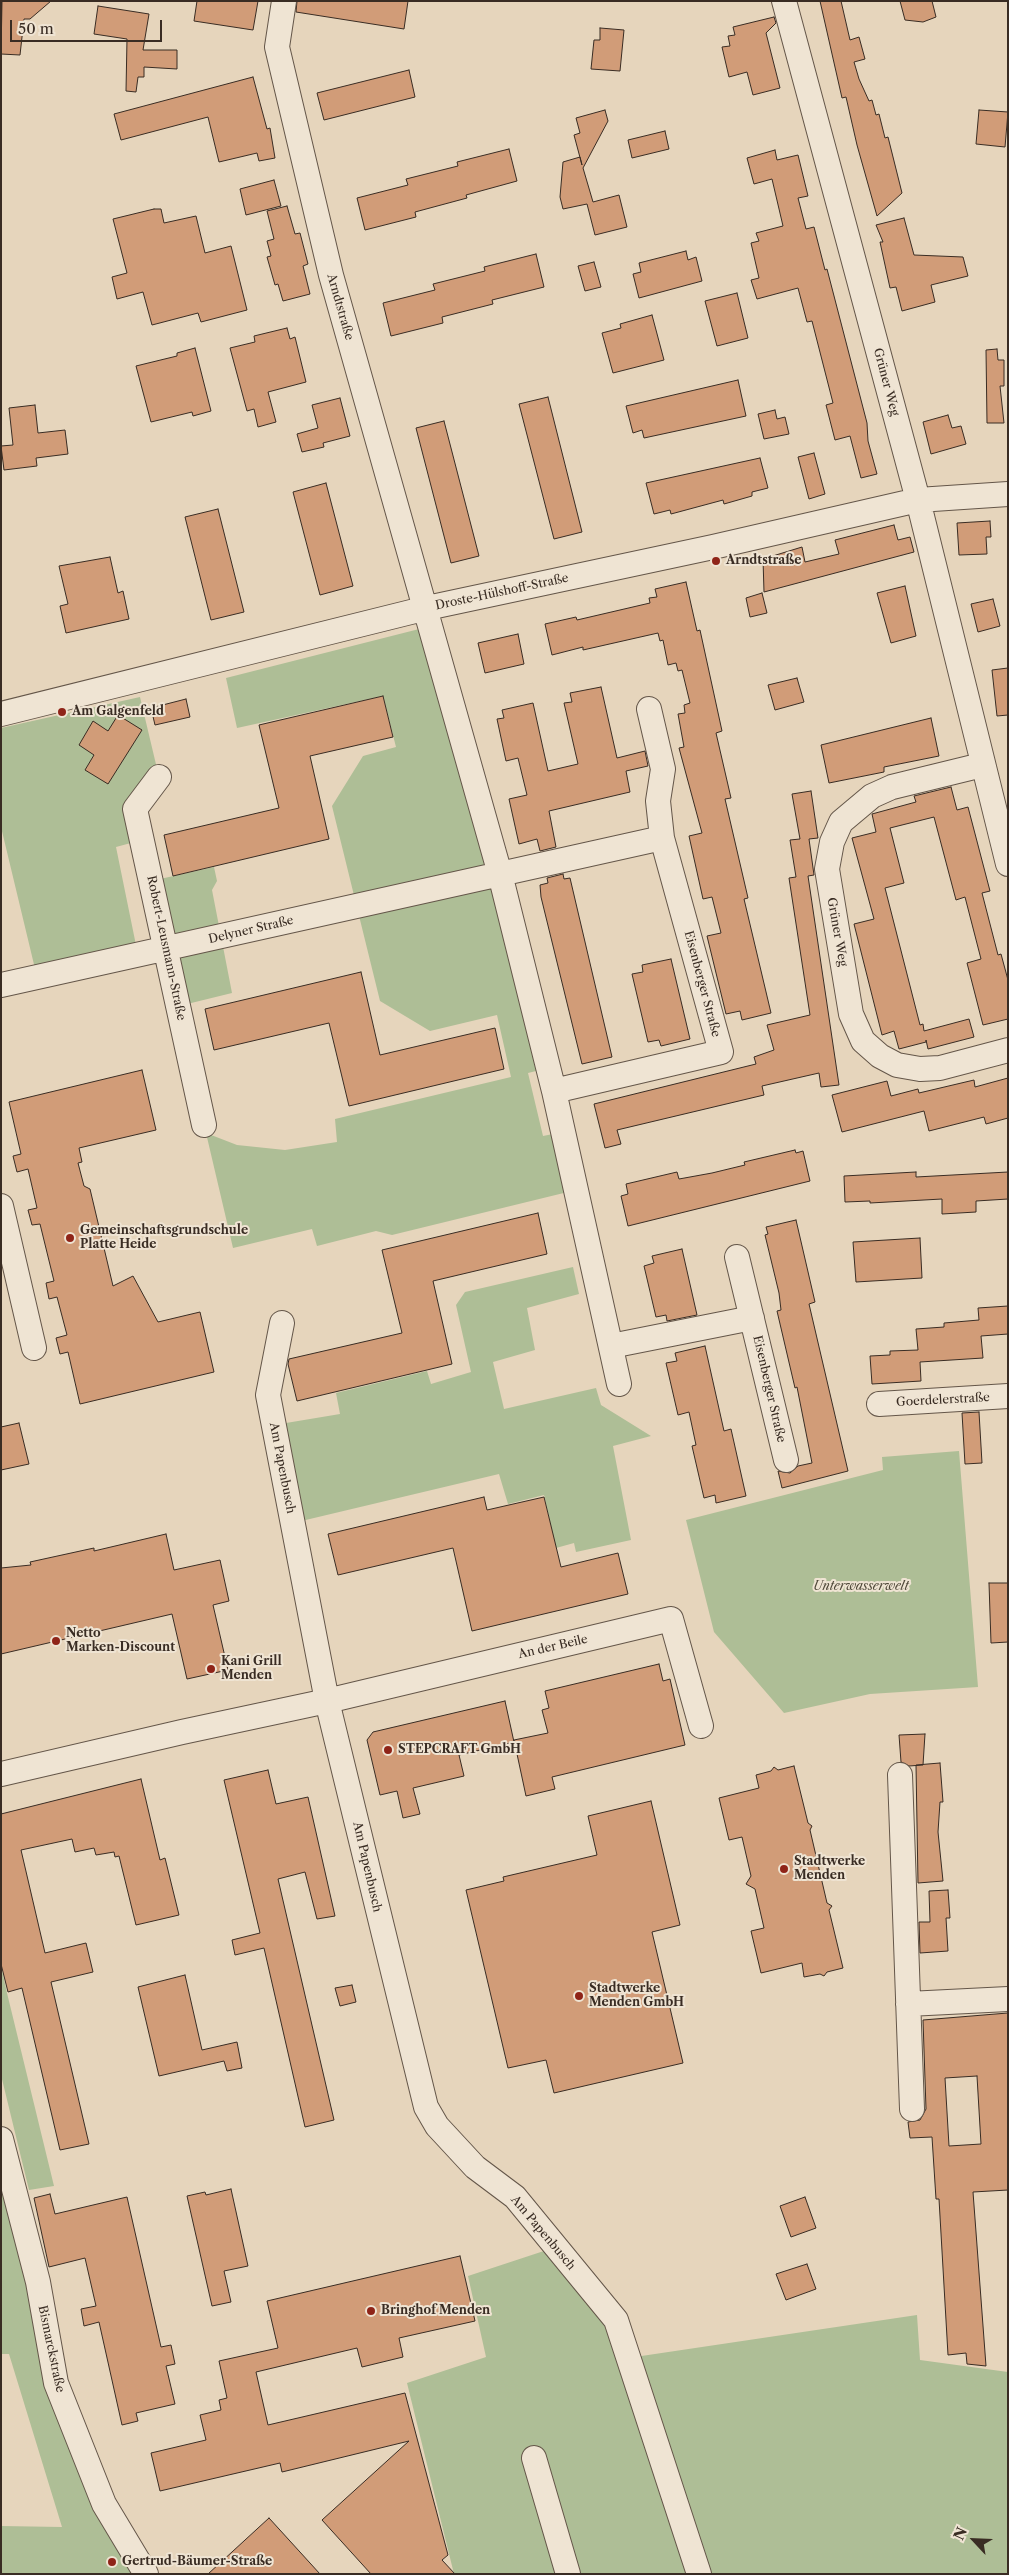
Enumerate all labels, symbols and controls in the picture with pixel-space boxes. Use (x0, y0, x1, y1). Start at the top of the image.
scale bar (12, 10, 165, 42)
text: 50 m (18, 19, 54, 38)
street label: Arndtstraße (324, 272, 356, 342)
street label: Grüner Weg (870, 347, 902, 417)
place label: Arndtstraße (726, 554, 801, 568)
marker: Arndtstraße (710, 555, 722, 567)
street label: Droste-Hülshoff-Straße (434, 571, 570, 613)
place label: Am Galgenfeld (72, 705, 164, 719)
marker: Am Galgenfeld (56, 706, 68, 718)
street label: Robert-Leusmann-Straße (144, 874, 188, 1022)
street label: Grüner Weg (824, 896, 850, 968)
street label: Delyner Straße (207, 913, 295, 947)
street label: Eisenberger Straße (681, 929, 723, 1039)
place label: Gemeinschaftsgrundschule Platte Heide (80, 1224, 248, 1252)
marker: Gemeinschaftsgrundschule Platte Heide (64, 1232, 76, 1244)
street label: Eisenberger Straße (750, 1334, 788, 1444)
street label: Goerdelerstraße (896, 1390, 990, 1410)
street label: Am Papenbusch (266, 1421, 298, 1515)
park label: Unterwasserwelt (813, 1580, 909, 1594)
place label: Netto Marken-Discount (66, 1627, 175, 1655)
street label: An der Beile (517, 1632, 589, 1662)
marker: Netto Marken-Discount (50, 1635, 62, 1647)
place label: Kani Grill Menden (221, 1655, 282, 1683)
marker: Kani Grill Menden (205, 1663, 217, 1675)
place label: STEPCRAFT GmbH (398, 1743, 521, 1757)
marker: STEPCRAFT GmbH (382, 1744, 394, 1756)
street label: Am Papenbusch (350, 1820, 384, 1914)
place label: Stadtwerke Menden (794, 1855, 865, 1883)
marker: Stadtwerke Menden (778, 1863, 790, 1875)
place label: Stadtwerke Menden GmbH (589, 1982, 684, 2010)
marker: Stadtwerke Menden GmbH (573, 1990, 585, 2002)
street label: Am Papenbusch (508, 2193, 578, 2273)
street label: Bismarckstraße (35, 2304, 67, 2394)
place label: Bringhof Menden (381, 2304, 490, 2318)
marker: Bringhof Menden (365, 2305, 377, 2317)
north arrow (949, 2515, 999, 2565)
text: N (950, 2524, 971, 2543)
place label: Gertrud-Bäumer-Straße (122, 2555, 272, 2569)
marker: Gertrud-Bäumer-Straße (106, 2556, 118, 2568)

